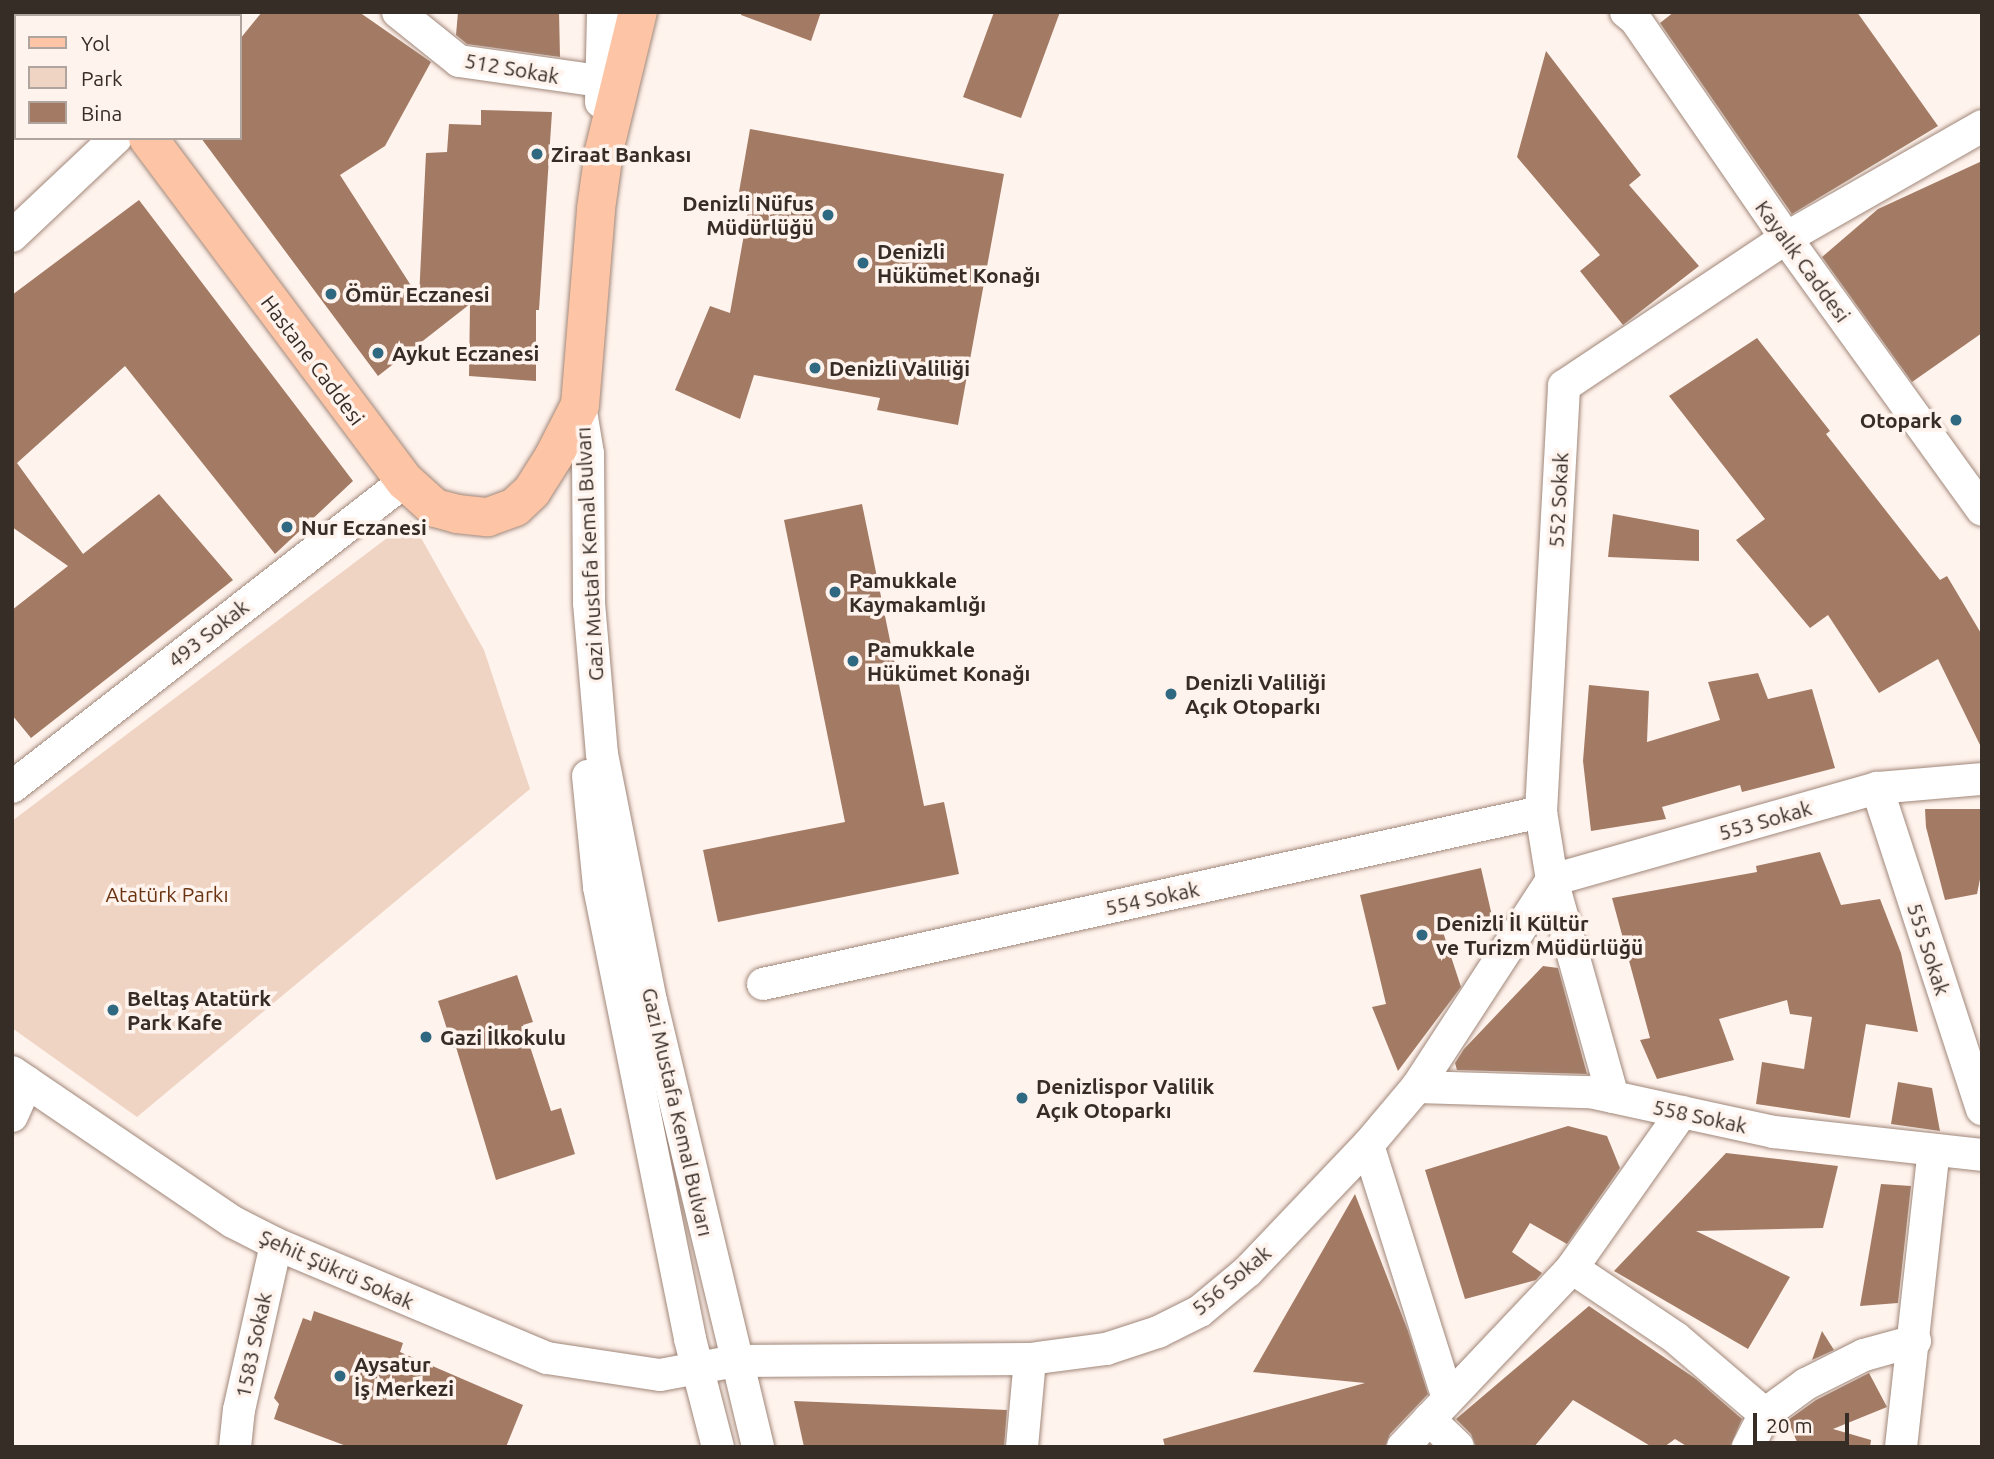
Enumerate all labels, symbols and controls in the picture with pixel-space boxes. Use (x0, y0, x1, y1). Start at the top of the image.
legend (14, 14, 242, 140)
text: Yol (81, 31, 110, 55)
street label: 512 Sokak (463, 47, 561, 89)
text: Park (81, 66, 123, 90)
text: Bina (81, 101, 122, 125)
place label: Ziraat Bankası (551, 141, 691, 167)
marker: Ziraat Bankası (529, 146, 545, 162)
place label: Denizli Nüfus Müdürlüğü (682, 190, 814, 240)
street label: Kayalık Caddesi (1750, 195, 1856, 327)
marker: Denizli Nüfus Müdürlüğü (820, 207, 836, 223)
place label: Denizli Hükümet Konağı (877, 238, 1040, 288)
marker: Denizli Hükümet Konağı (855, 255, 871, 271)
place label: Ömür Eczanesi (345, 281, 490, 307)
marker: Ömür Eczanesi (323, 286, 339, 302)
street label: Hastane Caddesi (256, 290, 370, 430)
place label: Aykut Eczanesi (392, 340, 539, 366)
marker: Aykut Eczanesi (370, 345, 386, 361)
place label: Denizli Valiliği (829, 355, 970, 381)
marker: Denizli Valiliği (807, 360, 823, 376)
place label: Otopark (1860, 407, 1942, 433)
marker: Otopark (1948, 412, 1964, 428)
street label: Gazi Mustafa Kemal Bulvarı (570, 426, 608, 682)
street label: 552 Sokak (1543, 452, 1573, 548)
place label: Nur Eczanesi (301, 514, 427, 540)
marker: Nur Eczanesi (279, 519, 295, 535)
place label: Pamukkale Kaymakamlığı (849, 567, 986, 617)
marker: Pamukkale Kaymakamlığı (827, 584, 843, 600)
street label: 493 Sokak (163, 594, 253, 672)
place label: Pamukkale Hükümet Konağı (867, 636, 1030, 686)
marker: Pamukkale Hükümet Konağı (845, 653, 861, 669)
place label: Denizli Valiliği Açık Otoparkı (1185, 669, 1326, 719)
marker: Denizli Valiliği Açık Otoparkı (1163, 686, 1179, 702)
street label: 553 Sokak (1716, 795, 1814, 845)
street label: 554 Sokak (1103, 876, 1201, 920)
park label: Atatürk Parkı (105, 881, 229, 907)
street label: 555 Sokak (1902, 900, 1956, 998)
place label: Denizli İl Kültür ve Turizm Müdürlüğü (1436, 910, 1643, 960)
marker: Denizli İl Kültür ve Turizm Müdürlüğü (1414, 927, 1430, 943)
place label: Beltaş Atatürk Park Kafe (127, 985, 271, 1035)
street label: Gazi Mustafa Kemal Bulvarı (637, 985, 719, 1239)
marker: Beltaş Atatürk Park Kafe (105, 1002, 121, 1018)
place label: Gazi İlkokulu (440, 1024, 566, 1050)
marker: Gazi İlkokulu (418, 1029, 434, 1045)
place label: Denizlispor Valilik Açık Otoparkı (1036, 1073, 1214, 1123)
marker: Denizlispor Valilik Açık Otoparkı (1014, 1090, 1030, 1106)
street label: 558 Sokak (1651, 1094, 1749, 1138)
street label: Şehit Şükrü Sokak (256, 1224, 418, 1314)
street label: 556 Sokak (1186, 1240, 1276, 1320)
street label: 1583 Sokak (230, 1290, 276, 1400)
place label: Aysatur İş Merkezi (354, 1351, 454, 1401)
marker: Aysatur İş Merkezi (332, 1368, 348, 1384)
scale bar (1756, 1400, 1852, 1444)
text: 20 m (1766, 1413, 1813, 1437)

